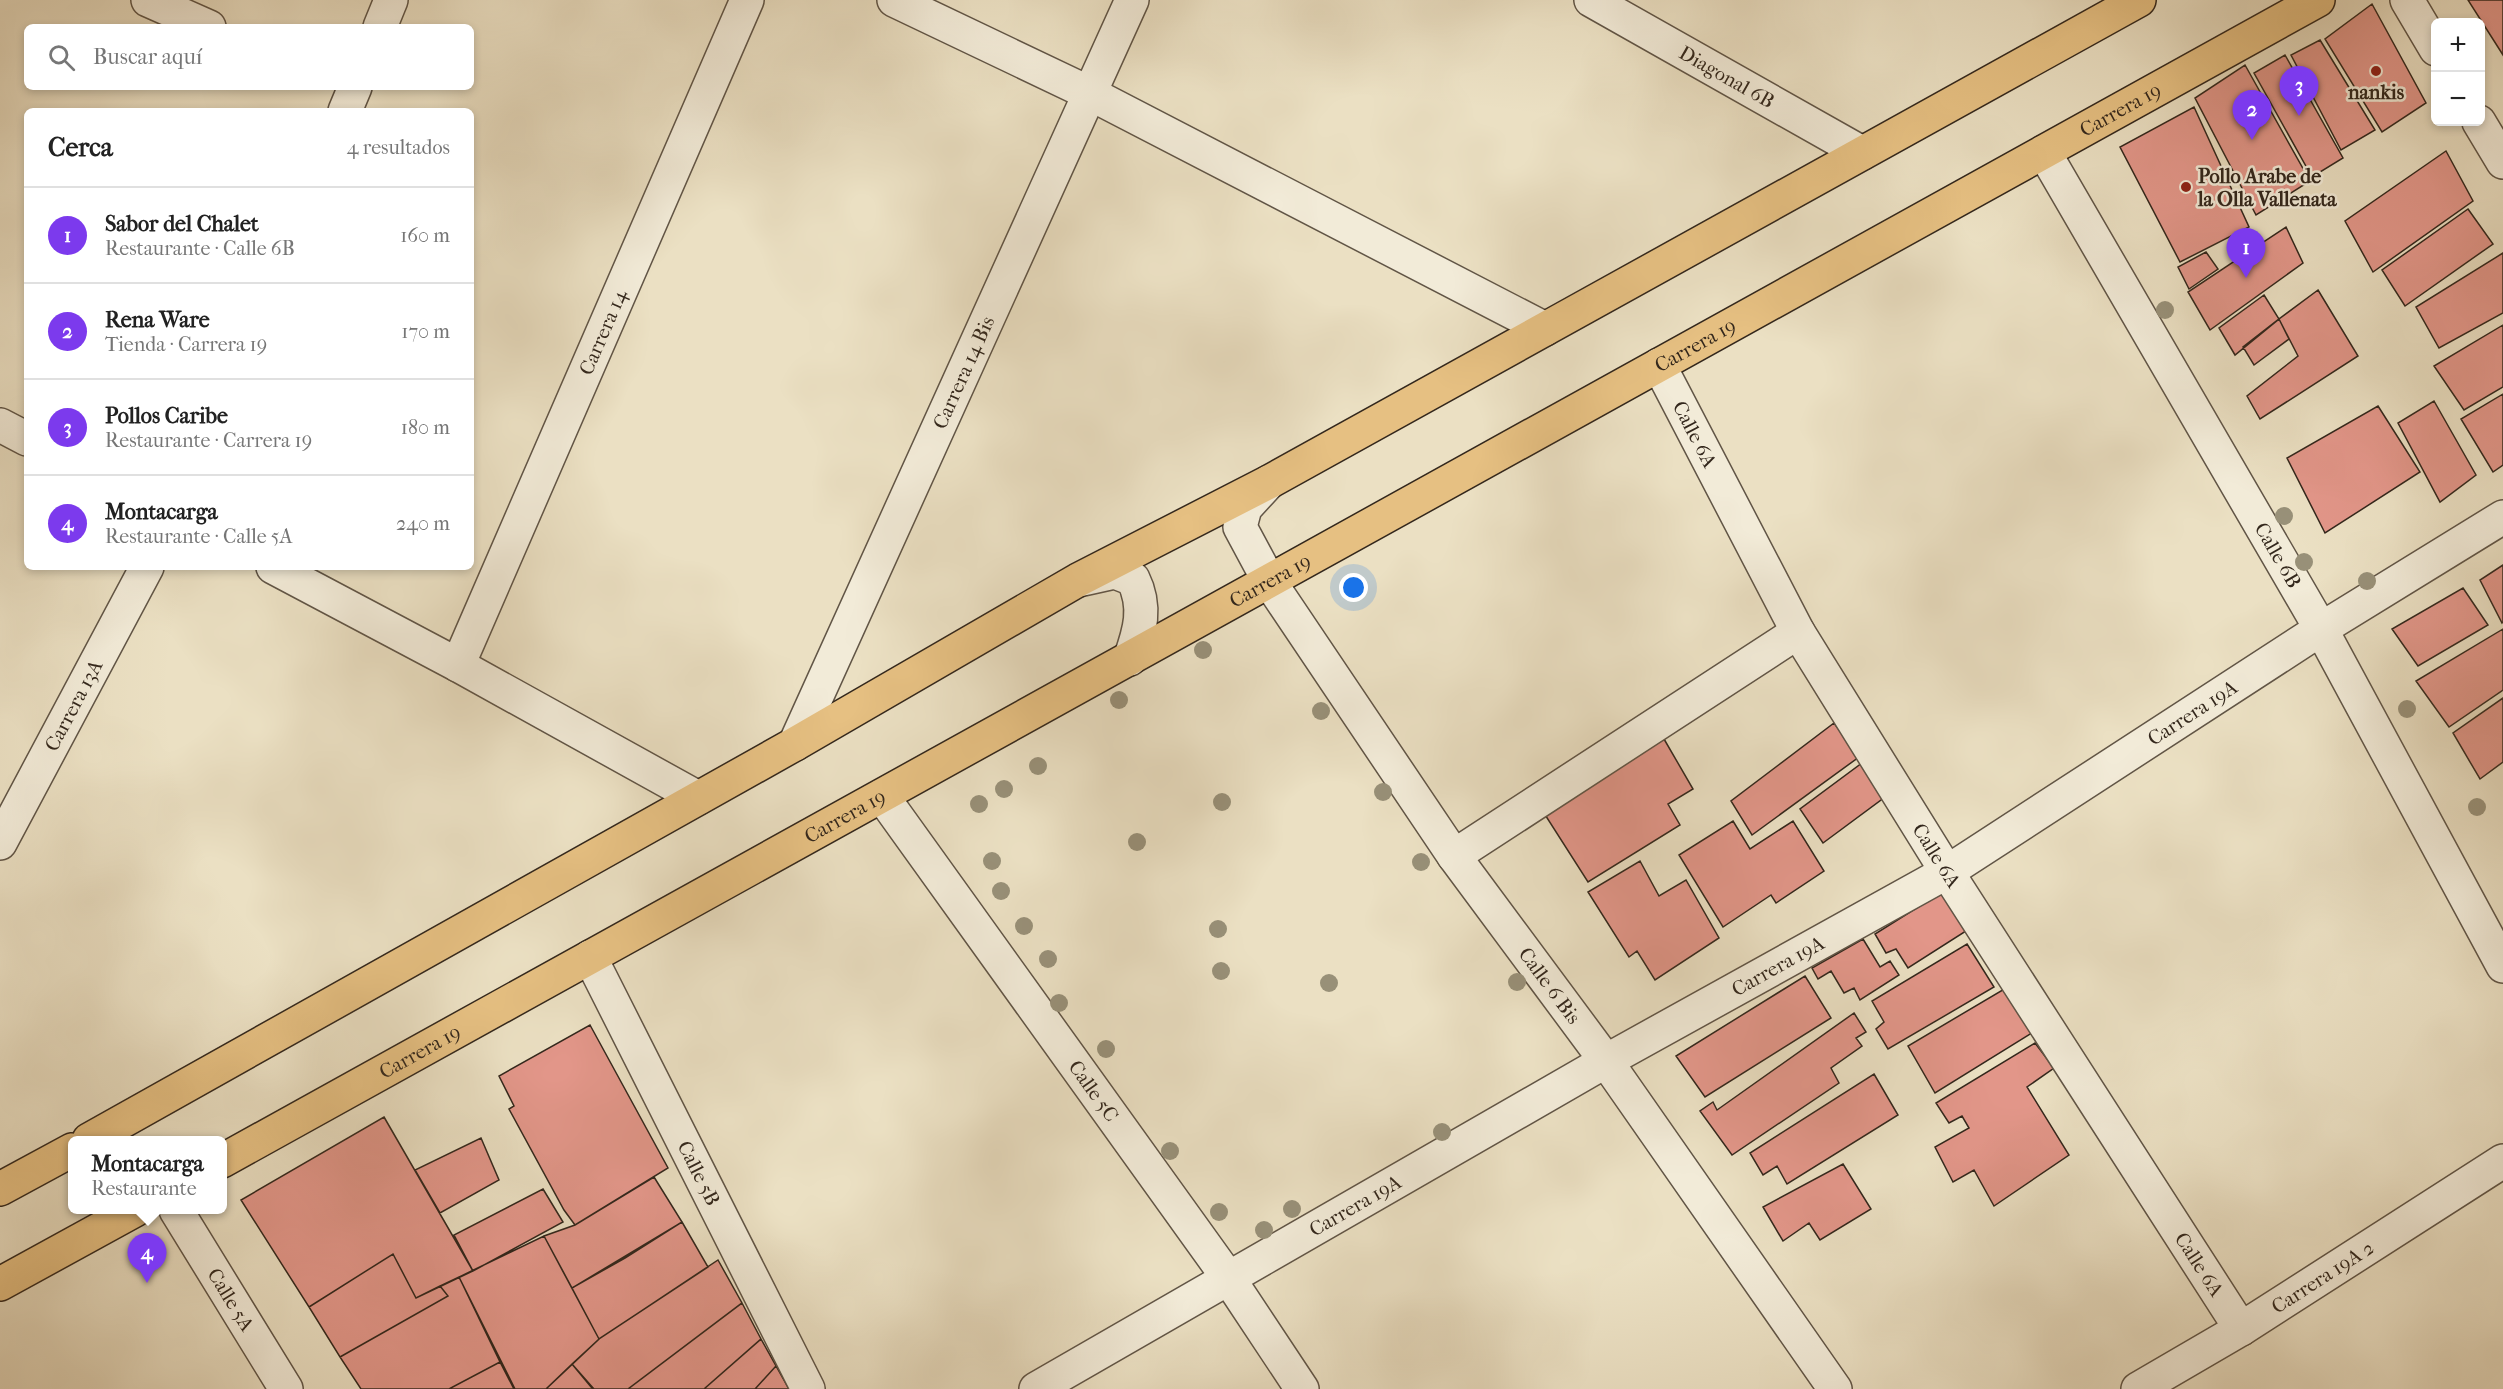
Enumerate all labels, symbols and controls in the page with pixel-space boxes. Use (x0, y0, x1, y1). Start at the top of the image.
map controls (2431, 18, 2485, 126)
button: + (2431, 18, 2485, 72)
search box (24, 24, 474, 90)
icon: search (45, 41, 78, 74)
street label: Diagonal 6B (1675, 41, 1778, 113)
text: Buscar aquí (93, 44, 202, 70)
marker: nankis (2369, 64, 2383, 78)
pin: 3 (2280, 66, 2318, 116)
button: − (2431, 72, 2485, 126)
street label: Carrera 19 (2076, 78, 2165, 142)
place label: nankis (2347, 81, 2405, 104)
pin: 2 (2232, 90, 2272, 140)
text: Cerca (48, 132, 113, 163)
text: 4 resultados (347, 136, 450, 159)
place label: Pollo Arabe de la Olla Vallenata (2197, 165, 2337, 211)
marker: Pollo Arabe de la Olla Vallenata (2179, 180, 2193, 194)
text: Sabor del Chalet (105, 211, 259, 237)
text: 1 (64, 224, 71, 247)
text: 160 m (400, 224, 450, 247)
pin: 1 (2226, 228, 2266, 278)
text: Restaurante · Calle 6B (105, 237, 295, 260)
street label: Carrera 14 (575, 285, 632, 378)
text: Rena Ware (105, 307, 210, 333)
street label: Carrera 14 Bis (928, 313, 999, 432)
street label: Carrera 19 (1651, 314, 1740, 377)
text: 2 (62, 320, 73, 343)
text: 170 m (401, 320, 450, 343)
text: Tienda · Carrera 19 (105, 333, 267, 356)
street label: Calle 6A (1668, 397, 1722, 472)
text: Pollos Caribe (105, 403, 228, 429)
text: 3 (63, 416, 72, 439)
text: 180 m (401, 416, 450, 439)
text: Restaurante · Carrera 19 (105, 429, 312, 452)
text: Montacarga (105, 499, 218, 525)
text: 4 (62, 512, 73, 535)
text: 240 m (396, 512, 450, 535)
street label: Calle 6B (2250, 518, 2306, 592)
text: Restaurante · Calle 5A (105, 525, 292, 548)
street label: Carrera 19 (1226, 549, 1315, 613)
your location (1339, 573, 1368, 602)
street label: Carrera 13A (40, 655, 108, 755)
street label: Carrera 19A (2143, 675, 2243, 751)
street label: Carrera 19 (800, 785, 890, 848)
street label: Calle 6A (1908, 819, 1966, 893)
street label: Carrera 19A (1728, 931, 1829, 1001)
street label: Calle 6 Bis (1514, 943, 1585, 1029)
street label: Carrera 19 (375, 1020, 465, 1084)
street label: Calle 5C (1064, 1056, 1123, 1126)
popup (68, 1136, 227, 1214)
street label: Calle 5B (673, 1137, 725, 1209)
text: Montacarga (91, 1151, 204, 1177)
street label: Carrera 19A (1305, 1170, 1406, 1241)
text: Restaurante (91, 1177, 197, 1200)
street label: Calle 6A (2170, 1228, 2229, 1302)
pin: 4 (128, 1234, 166, 1283)
street label: Carrera 19A 2 (2267, 1236, 2378, 1318)
street label: Calle 5A (203, 1264, 259, 1336)

